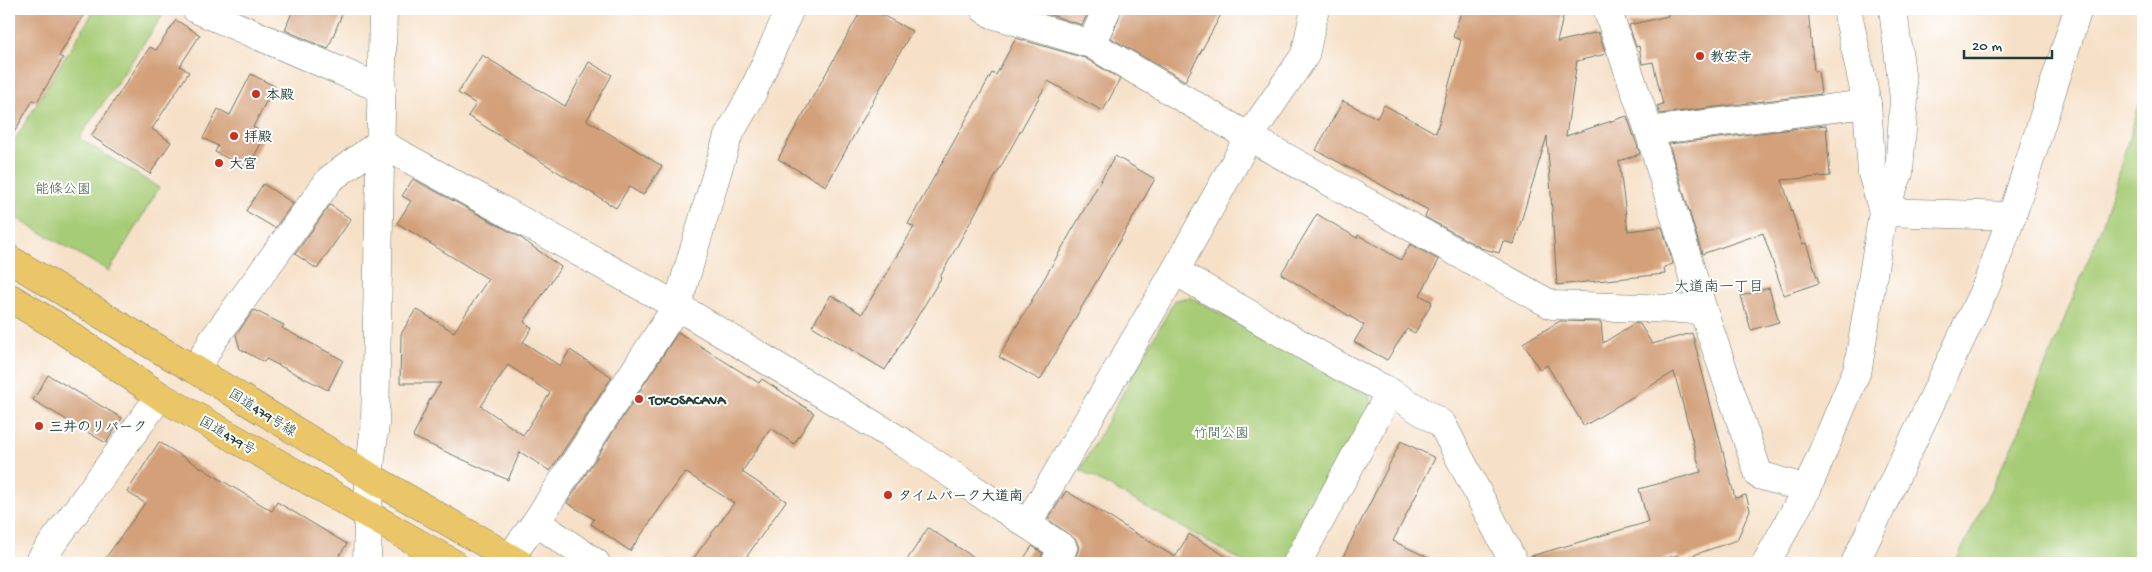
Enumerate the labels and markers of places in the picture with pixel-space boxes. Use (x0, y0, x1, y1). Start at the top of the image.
marker: 教安寺 (1694, 50, 1706, 62)
place label: 教安寺 (1710, 50, 1752, 67)
marker: 本殿 (250, 88, 262, 100)
place label: 本殿 (266, 88, 294, 105)
marker: 拝殿 (228, 130, 240, 142)
place label: 拝殿 (244, 130, 272, 147)
place label: 大宮 (229, 156, 257, 174)
marker: 大宮 (213, 157, 225, 169)
marker: TOKOSACAVA (633, 393, 645, 405)
place label: TOKOSACAVA (648, 393, 727, 410)
place label: 三井のリパーク (49, 419, 147, 437)
marker: 三井のリパーク (33, 420, 45, 432)
place label: タイムパーク大道南 (898, 488, 1023, 506)
marker: タイムパーク大道南 (882, 489, 894, 501)

